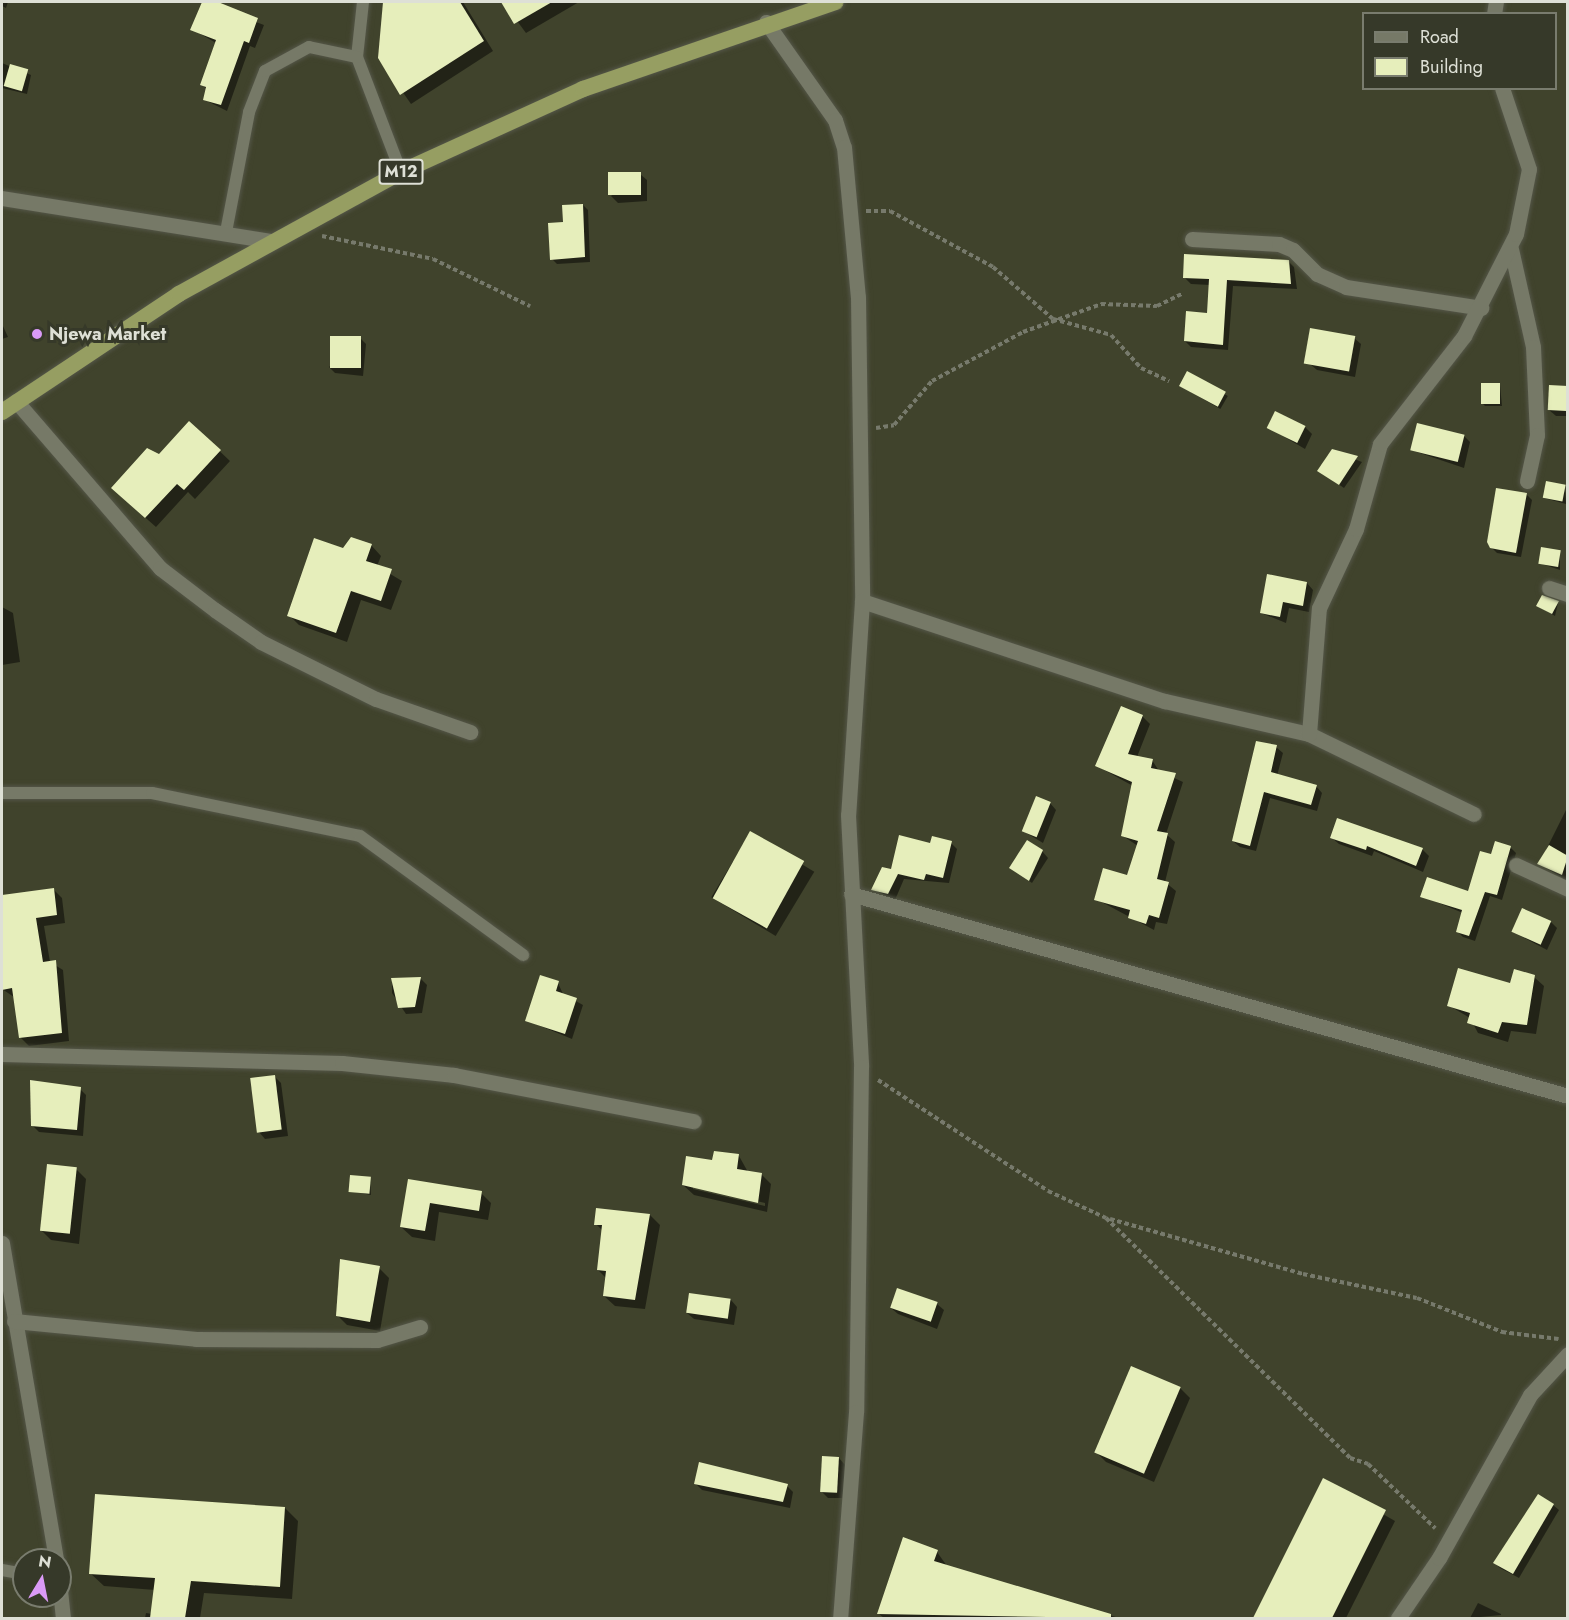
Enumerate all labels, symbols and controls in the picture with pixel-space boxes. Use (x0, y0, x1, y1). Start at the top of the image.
legend (1362, 12, 1557, 90)
text: Road (1420, 24, 1459, 50)
text: Building (1420, 54, 1483, 80)
road number: M12 (378, 159, 424, 185)
place label: Njewa Market (49, 323, 166, 345)
marker: Njewa Market (30, 327, 44, 341)
north arrow (12, 1548, 72, 1608)
text: N (37, 1549, 53, 1574)

